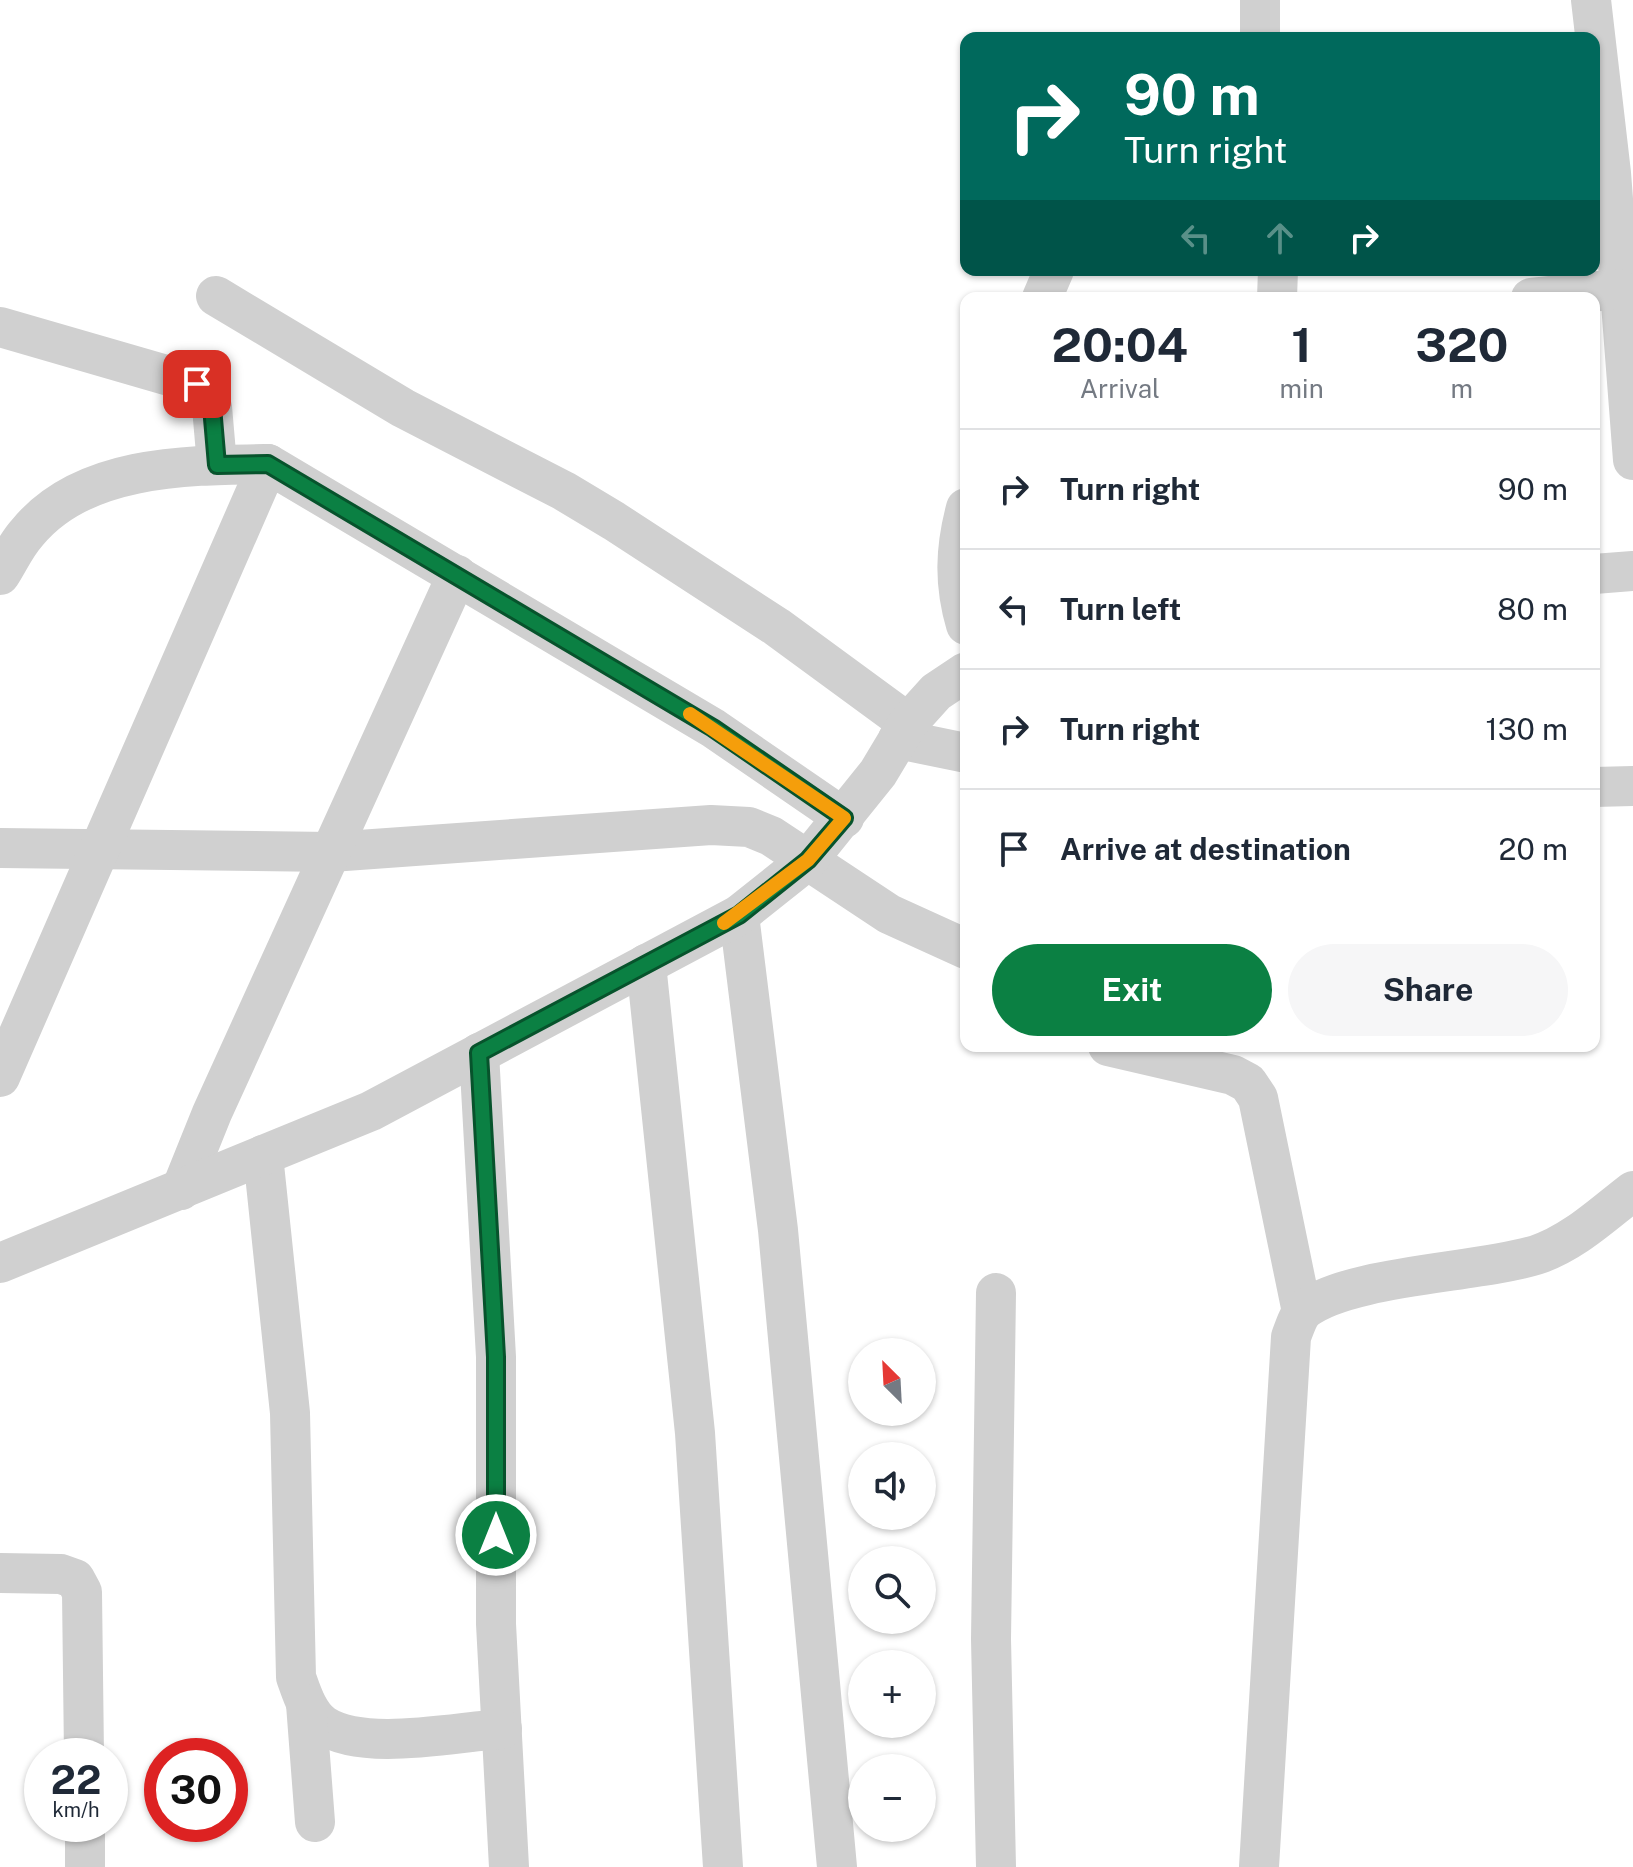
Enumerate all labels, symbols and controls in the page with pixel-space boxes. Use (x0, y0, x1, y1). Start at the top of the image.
text: 90 m (1124, 62, 1260, 128)
icon: right (992, 64, 1096, 168)
text: Turn right (1124, 129, 1287, 171)
icon: left (1174, 216, 1218, 260)
icon: ahead (1258, 216, 1302, 260)
icon: right (1342, 216, 1386, 260)
text: 20:04 (1051, 316, 1188, 373)
text: 1 (1291, 316, 1312, 373)
text: 320 (1415, 316, 1508, 373)
pin (163, 350, 231, 418)
icon: arrive (175, 362, 219, 406)
text: Arrival (1080, 373, 1160, 404)
text: min (1280, 373, 1324, 404)
text: m (1451, 373, 1473, 404)
icon: right (992, 467, 1036, 511)
text: Turn right (1060, 471, 1200, 507)
text: 90 m (1498, 471, 1568, 507)
icon: left (992, 587, 1036, 631)
text: Turn left (1060, 591, 1181, 627)
text: 80 m (1497, 591, 1568, 627)
icon: right (992, 707, 1036, 751)
text: Turn right (1060, 711, 1200, 747)
text: 130 m (1485, 711, 1568, 747)
icon: arrive (992, 827, 1036, 871)
text: Arrive at destination (1060, 831, 1351, 867)
text: 20 m (1499, 831, 1568, 867)
button: Exit (992, 944, 1272, 1036)
button: Share (1288, 944, 1568, 1036)
north arrow (848, 1338, 936, 1426)
map controls (848, 1338, 936, 1842)
button: sound (848, 1442, 936, 1530)
position arrow (454, 1493, 538, 1577)
button: search (848, 1546, 936, 1634)
button: + (848, 1650, 936, 1738)
speed limit sign: 30 (144, 1738, 248, 1842)
button: − (848, 1754, 936, 1842)
text: 22 (51, 1756, 101, 1803)
text: km/h (52, 1798, 100, 1822)

